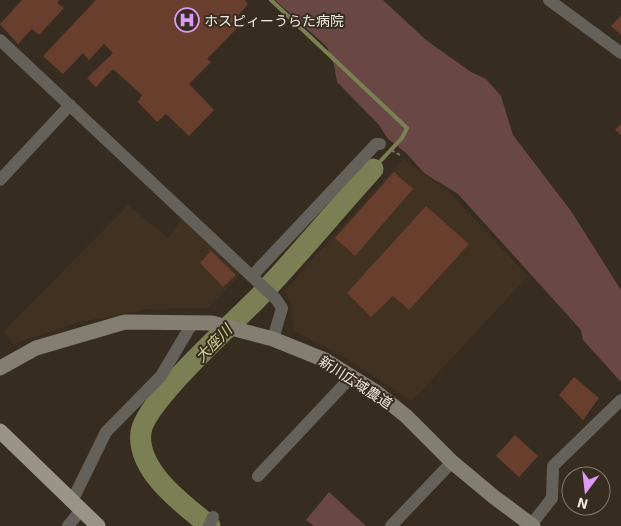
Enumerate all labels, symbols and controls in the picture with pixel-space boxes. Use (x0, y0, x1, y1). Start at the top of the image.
hospital icon: ホスピィーうらた病院 (174, 7, 200, 33)
place label: ホスピィーうらた病院 (204, 12, 344, 29)
water label: 大座川 (191, 319, 236, 365)
street label: 新川広域農道 (316, 352, 396, 412)
north arrow (561, 466, 611, 516)
text: N (575, 495, 590, 514)

